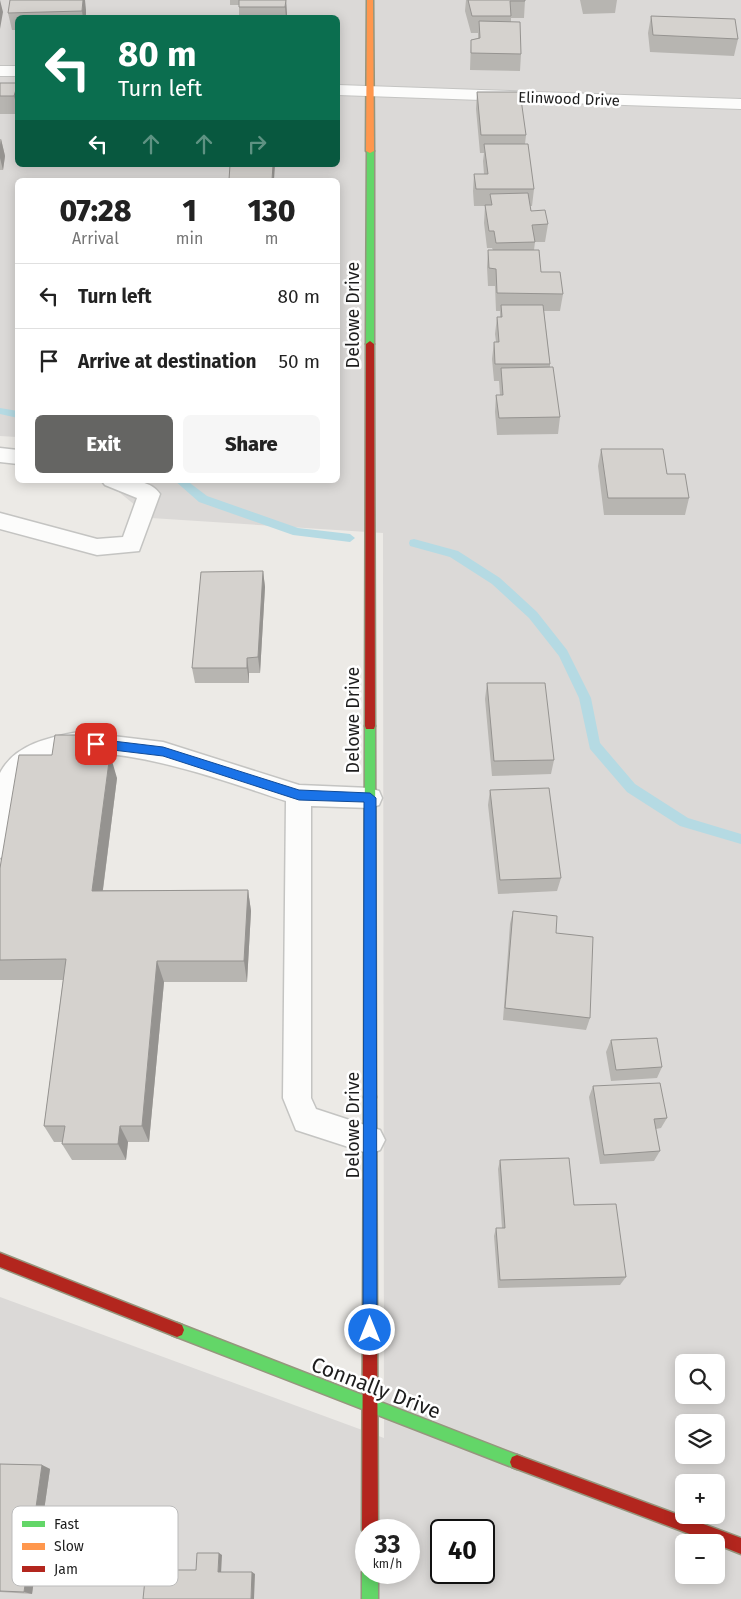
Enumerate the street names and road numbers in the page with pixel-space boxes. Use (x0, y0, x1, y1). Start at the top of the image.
street label: Elinwood Drive (518, 88, 620, 110)
street label: Delowe Drive (342, 262, 364, 368)
street label: Delowe Drive (342, 667, 364, 773)
street label: Delowe Drive (342, 1072, 364, 1178)
street label: Connally Drive (308, 1351, 444, 1425)

